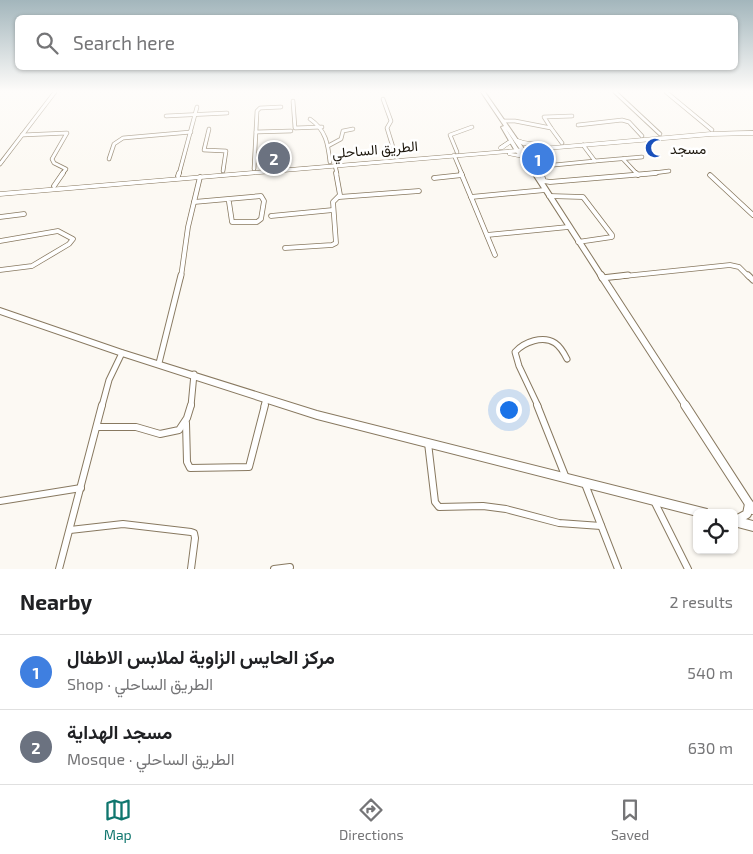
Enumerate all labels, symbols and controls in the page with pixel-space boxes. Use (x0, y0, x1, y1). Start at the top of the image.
search box (15, 15, 738, 70)
icon: search (33, 29, 61, 57)
text: Search here (73, 31, 175, 54)
street label: الطريق الساحلي (331, 137, 419, 165)
mosque icon: مسجد (644, 137, 666, 159)
pin: 2 (258, 139, 290, 177)
pin: 1 (522, 140, 554, 178)
place label: مسجد (670, 140, 706, 158)
your location (496, 397, 522, 423)
map controls (693, 509, 738, 554)
button: locate (693, 509, 738, 554)
text: Nearby (20, 589, 92, 614)
text: 2 results (670, 592, 733, 611)
text: مركز الحايس الزاوية لملابس الاطفال (67, 645, 335, 668)
text: 1 (33, 663, 39, 682)
text: 540 m (687, 663, 733, 682)
text: Shop · الطريق الساحلي (67, 674, 213, 693)
text: مسجد الهداية (67, 720, 172, 743)
text: 2 (31, 738, 41, 757)
text: 630 m (688, 738, 733, 757)
text: Mosque · الطريق الساحلي (67, 749, 234, 768)
tab: Map (104, 796, 132, 843)
tab: Directions (339, 796, 404, 843)
tab: Saved (611, 796, 649, 843)

